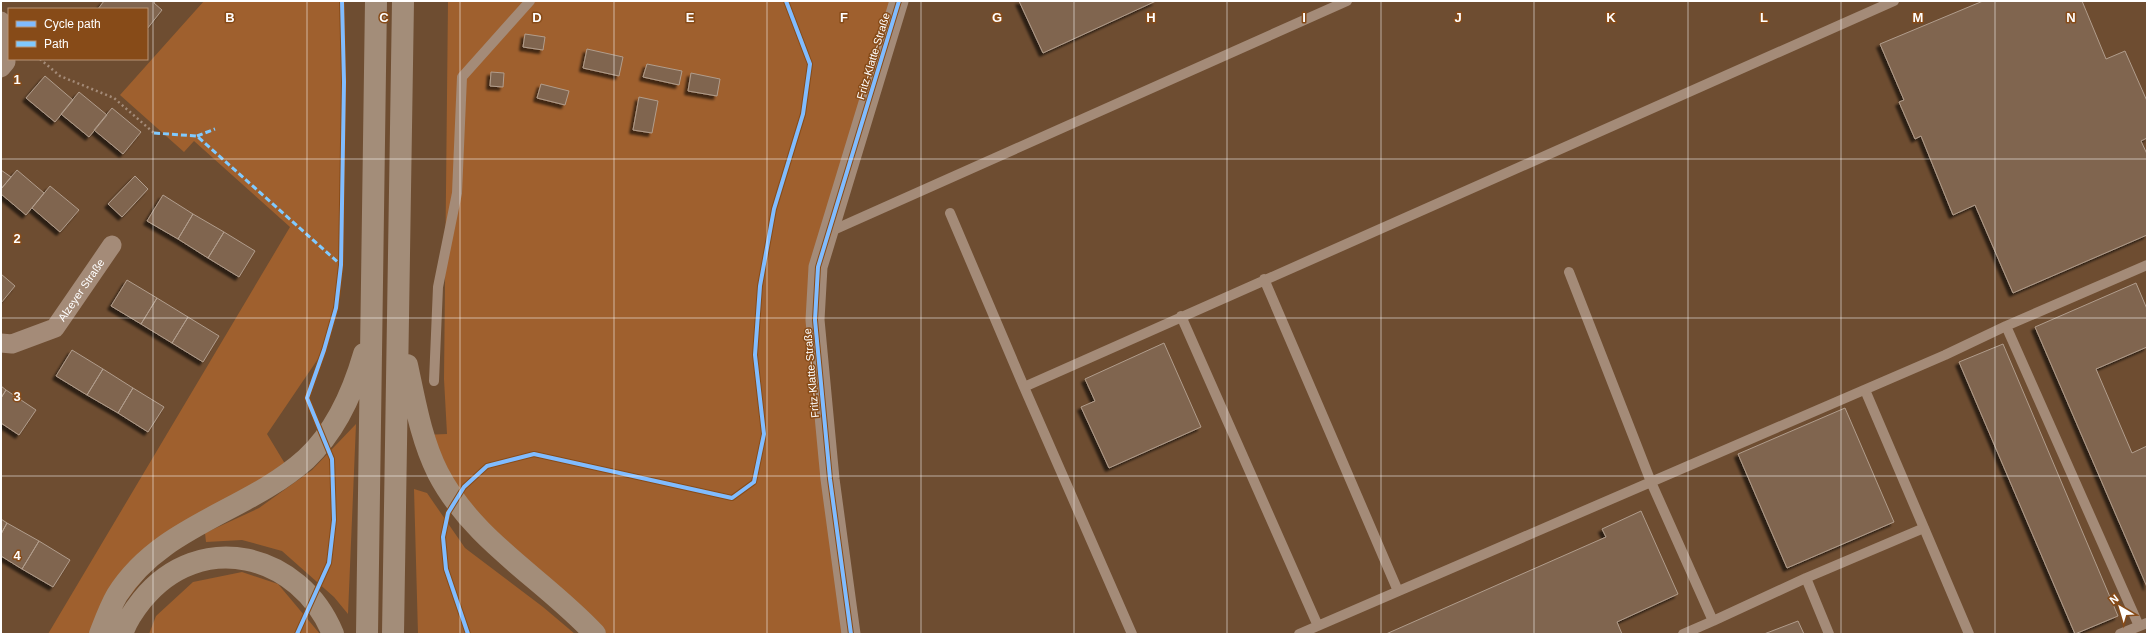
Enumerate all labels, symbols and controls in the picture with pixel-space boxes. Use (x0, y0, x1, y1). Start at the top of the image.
legend (8, 8, 148, 60)
text: B (225, 10, 235, 25)
text: C (379, 10, 389, 25)
text: D (532, 10, 542, 25)
text: E (686, 10, 695, 25)
text: F (840, 10, 848, 25)
text: G (992, 10, 1002, 25)
text: H (1146, 10, 1156, 25)
text: I (1302, 10, 1306, 25)
text: J (1454, 10, 1462, 25)
text: K (1606, 10, 1616, 25)
text: L (1760, 10, 1768, 25)
text: M (1913, 10, 1923, 25)
text: N (2066, 10, 2076, 25)
street label: Fritz-Klatte-Straße (854, 11, 892, 101)
text: Cycle path (44, 17, 101, 31)
text: Path (44, 37, 69, 51)
text: 1 (13, 72, 21, 87)
text: 2 (13, 231, 21, 246)
street label: Alzeyer Straße (56, 257, 107, 323)
street label: Fritz-Klatte-Straße (801, 328, 821, 418)
text: 3 (13, 389, 21, 404)
text: 4 (13, 548, 21, 563)
north arrow (2100, 587, 2140, 627)
text: N (2107, 592, 2121, 606)

